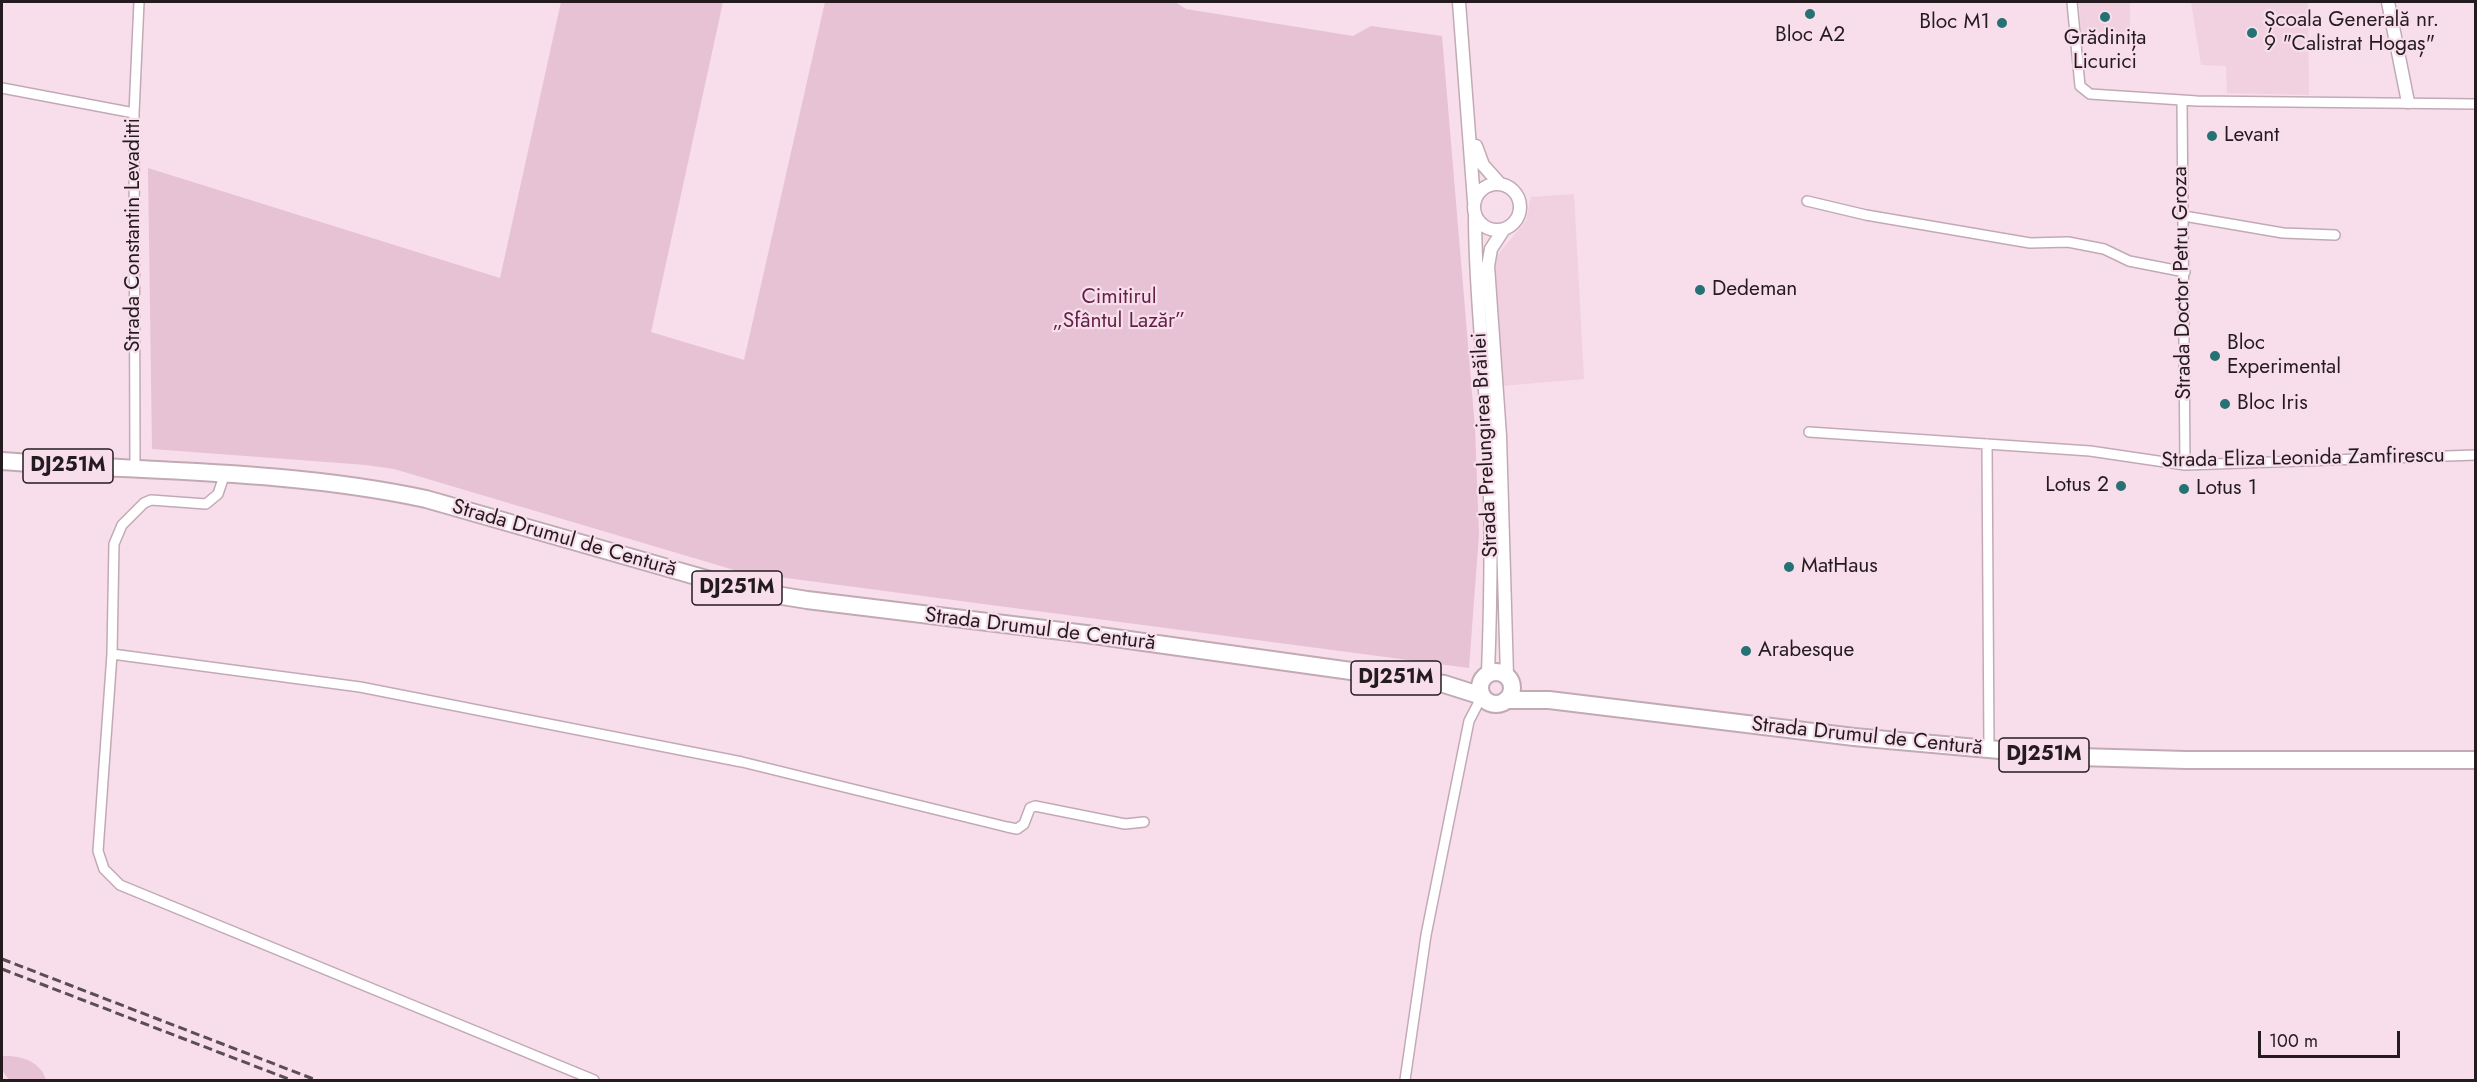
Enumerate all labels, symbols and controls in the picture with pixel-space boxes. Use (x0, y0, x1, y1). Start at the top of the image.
marker: Bloc A2 (1803, 7, 1817, 21)
place label: Școala Generală nr. 9 "Calistrat Hogaș" (2264, 8, 2439, 58)
place label: Bloc M1 (1919, 10, 1990, 36)
marker: Grădinița Licurici (2098, 10, 2112, 24)
marker: Bloc M1 (1995, 16, 2009, 30)
place label: Bloc A2 (1775, 23, 1845, 49)
place label: Grădinița Licurici (2064, 26, 2146, 76)
marker: Școala Generală nr. 9 "Calistrat Hogaș" (2245, 26, 2259, 40)
street label: Strada Constantin Levaditti (121, 118, 147, 352)
place label: Levant (2224, 123, 2279, 149)
marker: Levant (2205, 129, 2219, 143)
street label: Strada Doctor Petru Groza (2168, 166, 2198, 400)
place label: Dedeman (1712, 277, 1797, 303)
marker: Dedeman (1693, 283, 1707, 297)
park label: Cimitirul „Sfântul Lazăr” (1053, 285, 1185, 335)
place label: Bloc Experimental (2227, 331, 2341, 381)
street label: Strada Prelungirea Brăilei (1468, 332, 1504, 558)
marker: Bloc Experimental (2208, 349, 2222, 363)
place label: Bloc Iris (2237, 391, 2308, 417)
marker: Bloc Iris (2218, 397, 2232, 411)
street label: Strada Eliza Leonida Zamfirescu (2161, 444, 2445, 474)
road number: DJ251M (23, 449, 113, 483)
place label: Lotus 2 (2045, 473, 2109, 499)
place label: Lotus 1 (2196, 476, 2257, 502)
marker: Lotus 2 (2114, 479, 2128, 493)
marker: Lotus 1 (2177, 482, 2191, 496)
street label: Strada Drumul de Centură (449, 495, 679, 583)
place label: MatHaus (1801, 554, 1878, 580)
marker: MatHaus (1782, 560, 1796, 574)
road number: DJ251M (692, 571, 782, 605)
street label: Strada Drumul de Centură (923, 603, 1157, 657)
place label: Arabesque (1758, 638, 1854, 664)
marker: Arabesque (1739, 644, 1753, 658)
road number: DJ251M (1351, 661, 1441, 695)
street label: Strada Drumul de Centură (1750, 712, 1984, 762)
road number: DJ251M (1999, 738, 2089, 772)
scale bar (2261, 1019, 2404, 1057)
text: 100 m (2269, 1028, 2318, 1054)

